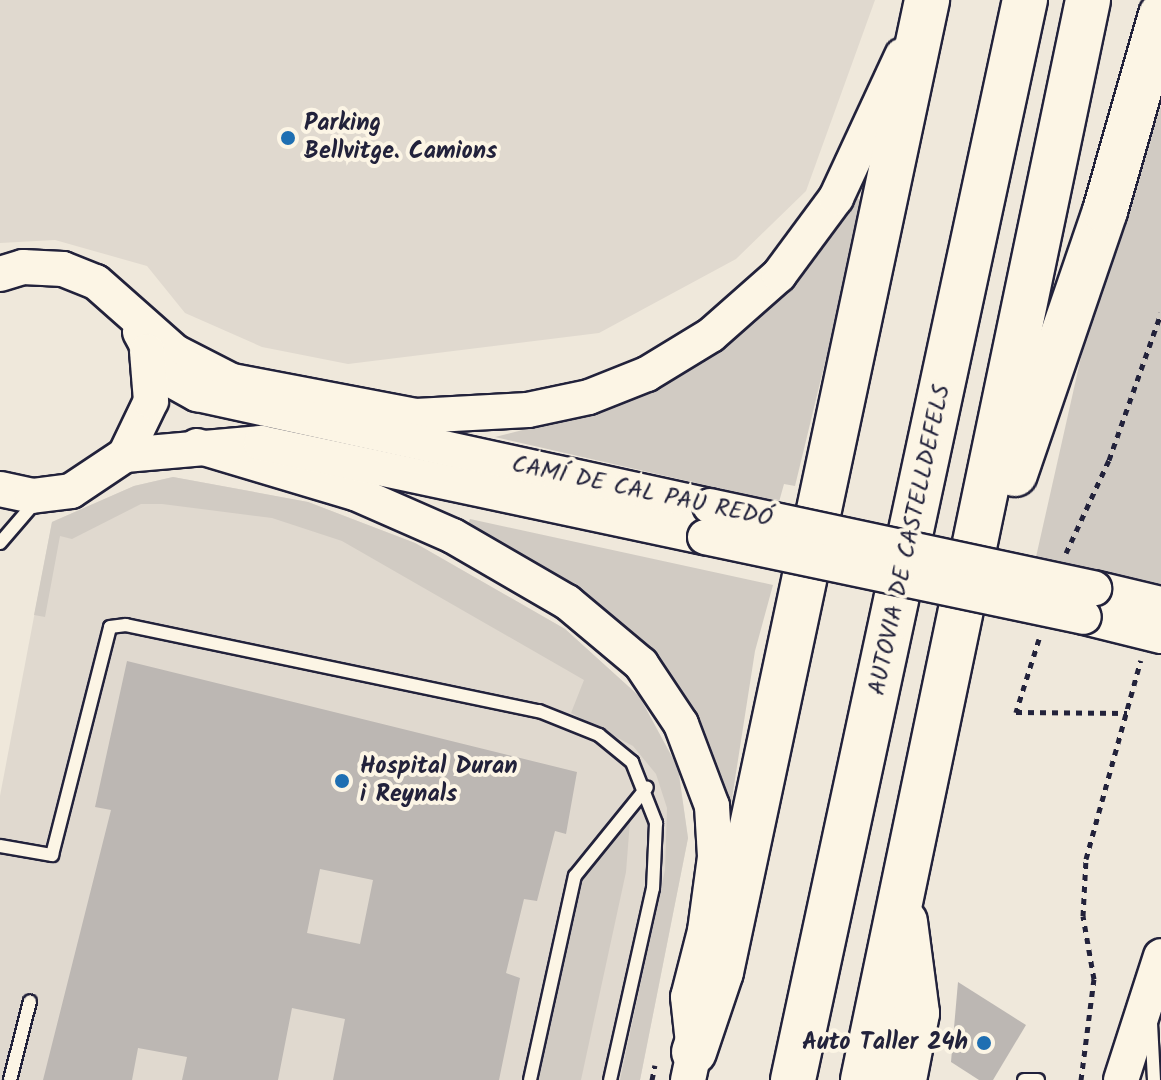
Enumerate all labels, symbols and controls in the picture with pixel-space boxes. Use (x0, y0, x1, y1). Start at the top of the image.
place label: Parking Bellvitge. Camions (304, 110, 497, 166)
marker: Parking Bellvitge. Camions (279, 129, 297, 147)
street label: AUTOVIA DE CASTELLDEFELS (863, 382, 957, 698)
street label: CAMÍ DE CAL PAU REDÓ (509, 450, 775, 534)
place label: Hospital Duran i Reynals (360, 753, 517, 809)
marker: Hospital Duran i Reynals (331, 770, 353, 792)
place label: Auto Taller 24h (802, 1029, 968, 1057)
marker: Auto Taller 24h (975, 1034, 993, 1052)

